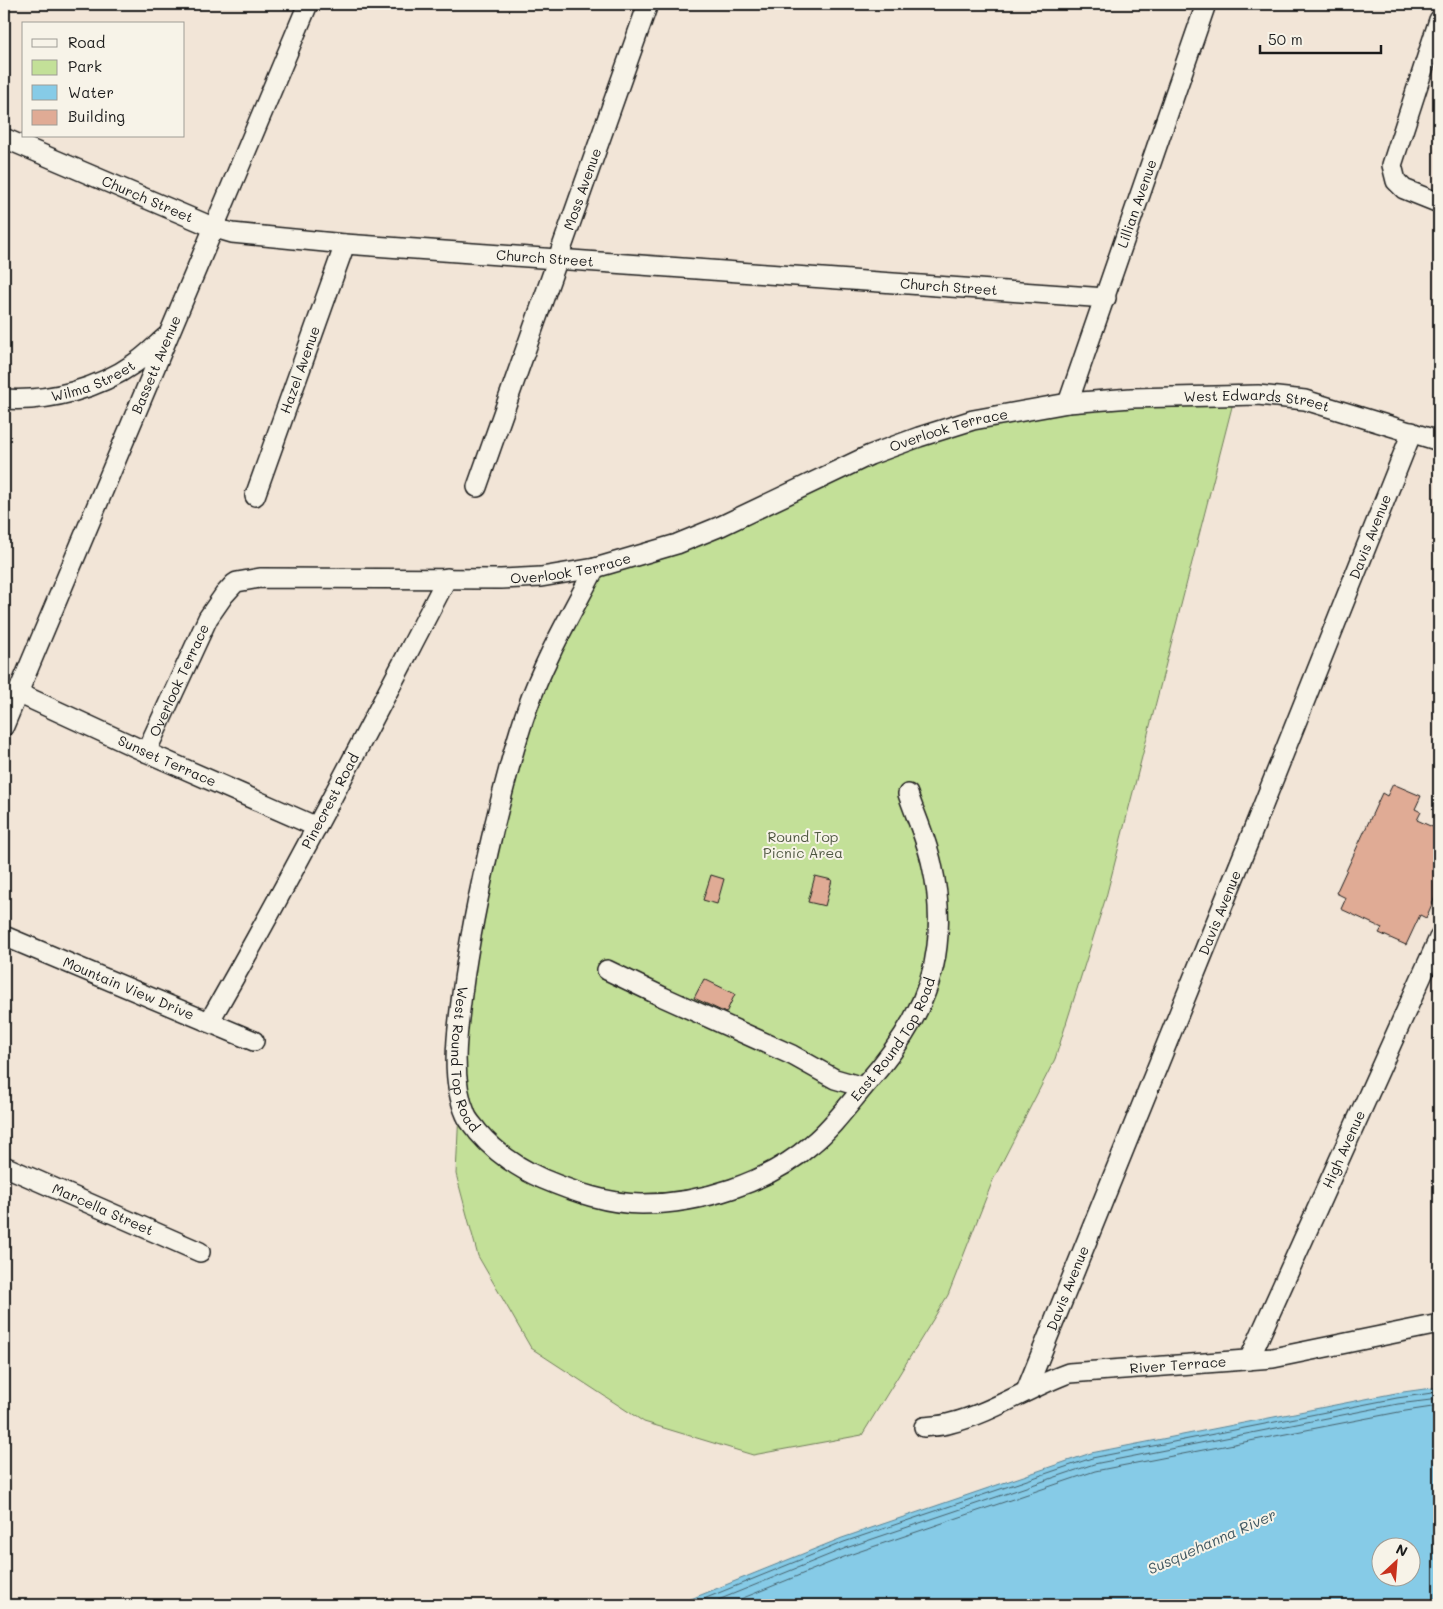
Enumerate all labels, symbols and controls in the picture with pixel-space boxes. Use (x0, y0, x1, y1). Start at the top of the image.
legend (22, 22, 185, 138)
scale bar (1260, 22, 1382, 54)
text: 50 m (1268, 29, 1303, 49)
text: Road (68, 32, 105, 52)
text: Park (68, 56, 102, 76)
text: Water (68, 82, 114, 102)
text: Building (68, 106, 125, 126)
street label: Moss Avenue (559, 145, 605, 233)
street label: Lillian Avenue (1112, 157, 1161, 250)
street label: Church Street (99, 171, 196, 227)
street label: Church Street (495, 245, 594, 271)
street label: Church Street (899, 273, 998, 299)
street label: Bassett Avenue (127, 312, 185, 417)
street label: Hazel Avenue (275, 323, 324, 416)
street label: Wilma Street (49, 356, 139, 405)
street label: West Edwards Street (1184, 385, 1332, 416)
street label: Overlook Terrace (887, 404, 1009, 456)
street label: Davis Avenue (1344, 491, 1395, 582)
street label: Overlook Terrace (510, 548, 633, 588)
street label: Overlook Terrace (144, 621, 213, 740)
street label: Sunset Terrace (115, 730, 220, 791)
street label: Pinecrest Road (297, 750, 363, 852)
park label: Round Top Picnic Area (763, 827, 843, 862)
street label: Davis Avenue (1194, 867, 1245, 958)
street label: Mountain View Drive (60, 952, 197, 1024)
street label: East Round Top Road (846, 975, 939, 1105)
street label: West Round Top Road (447, 985, 484, 1136)
street label: High Avenue (1318, 1107, 1369, 1191)
street label: Marcella Street (50, 1178, 157, 1239)
street label: Davis Avenue (1042, 1243, 1093, 1333)
street label: River Terrace (1129, 1351, 1227, 1378)
water label: Susquehanna River (1144, 1504, 1279, 1578)
north arrow (1370, 1536, 1420, 1586)
text: N (1393, 1539, 1411, 1561)

